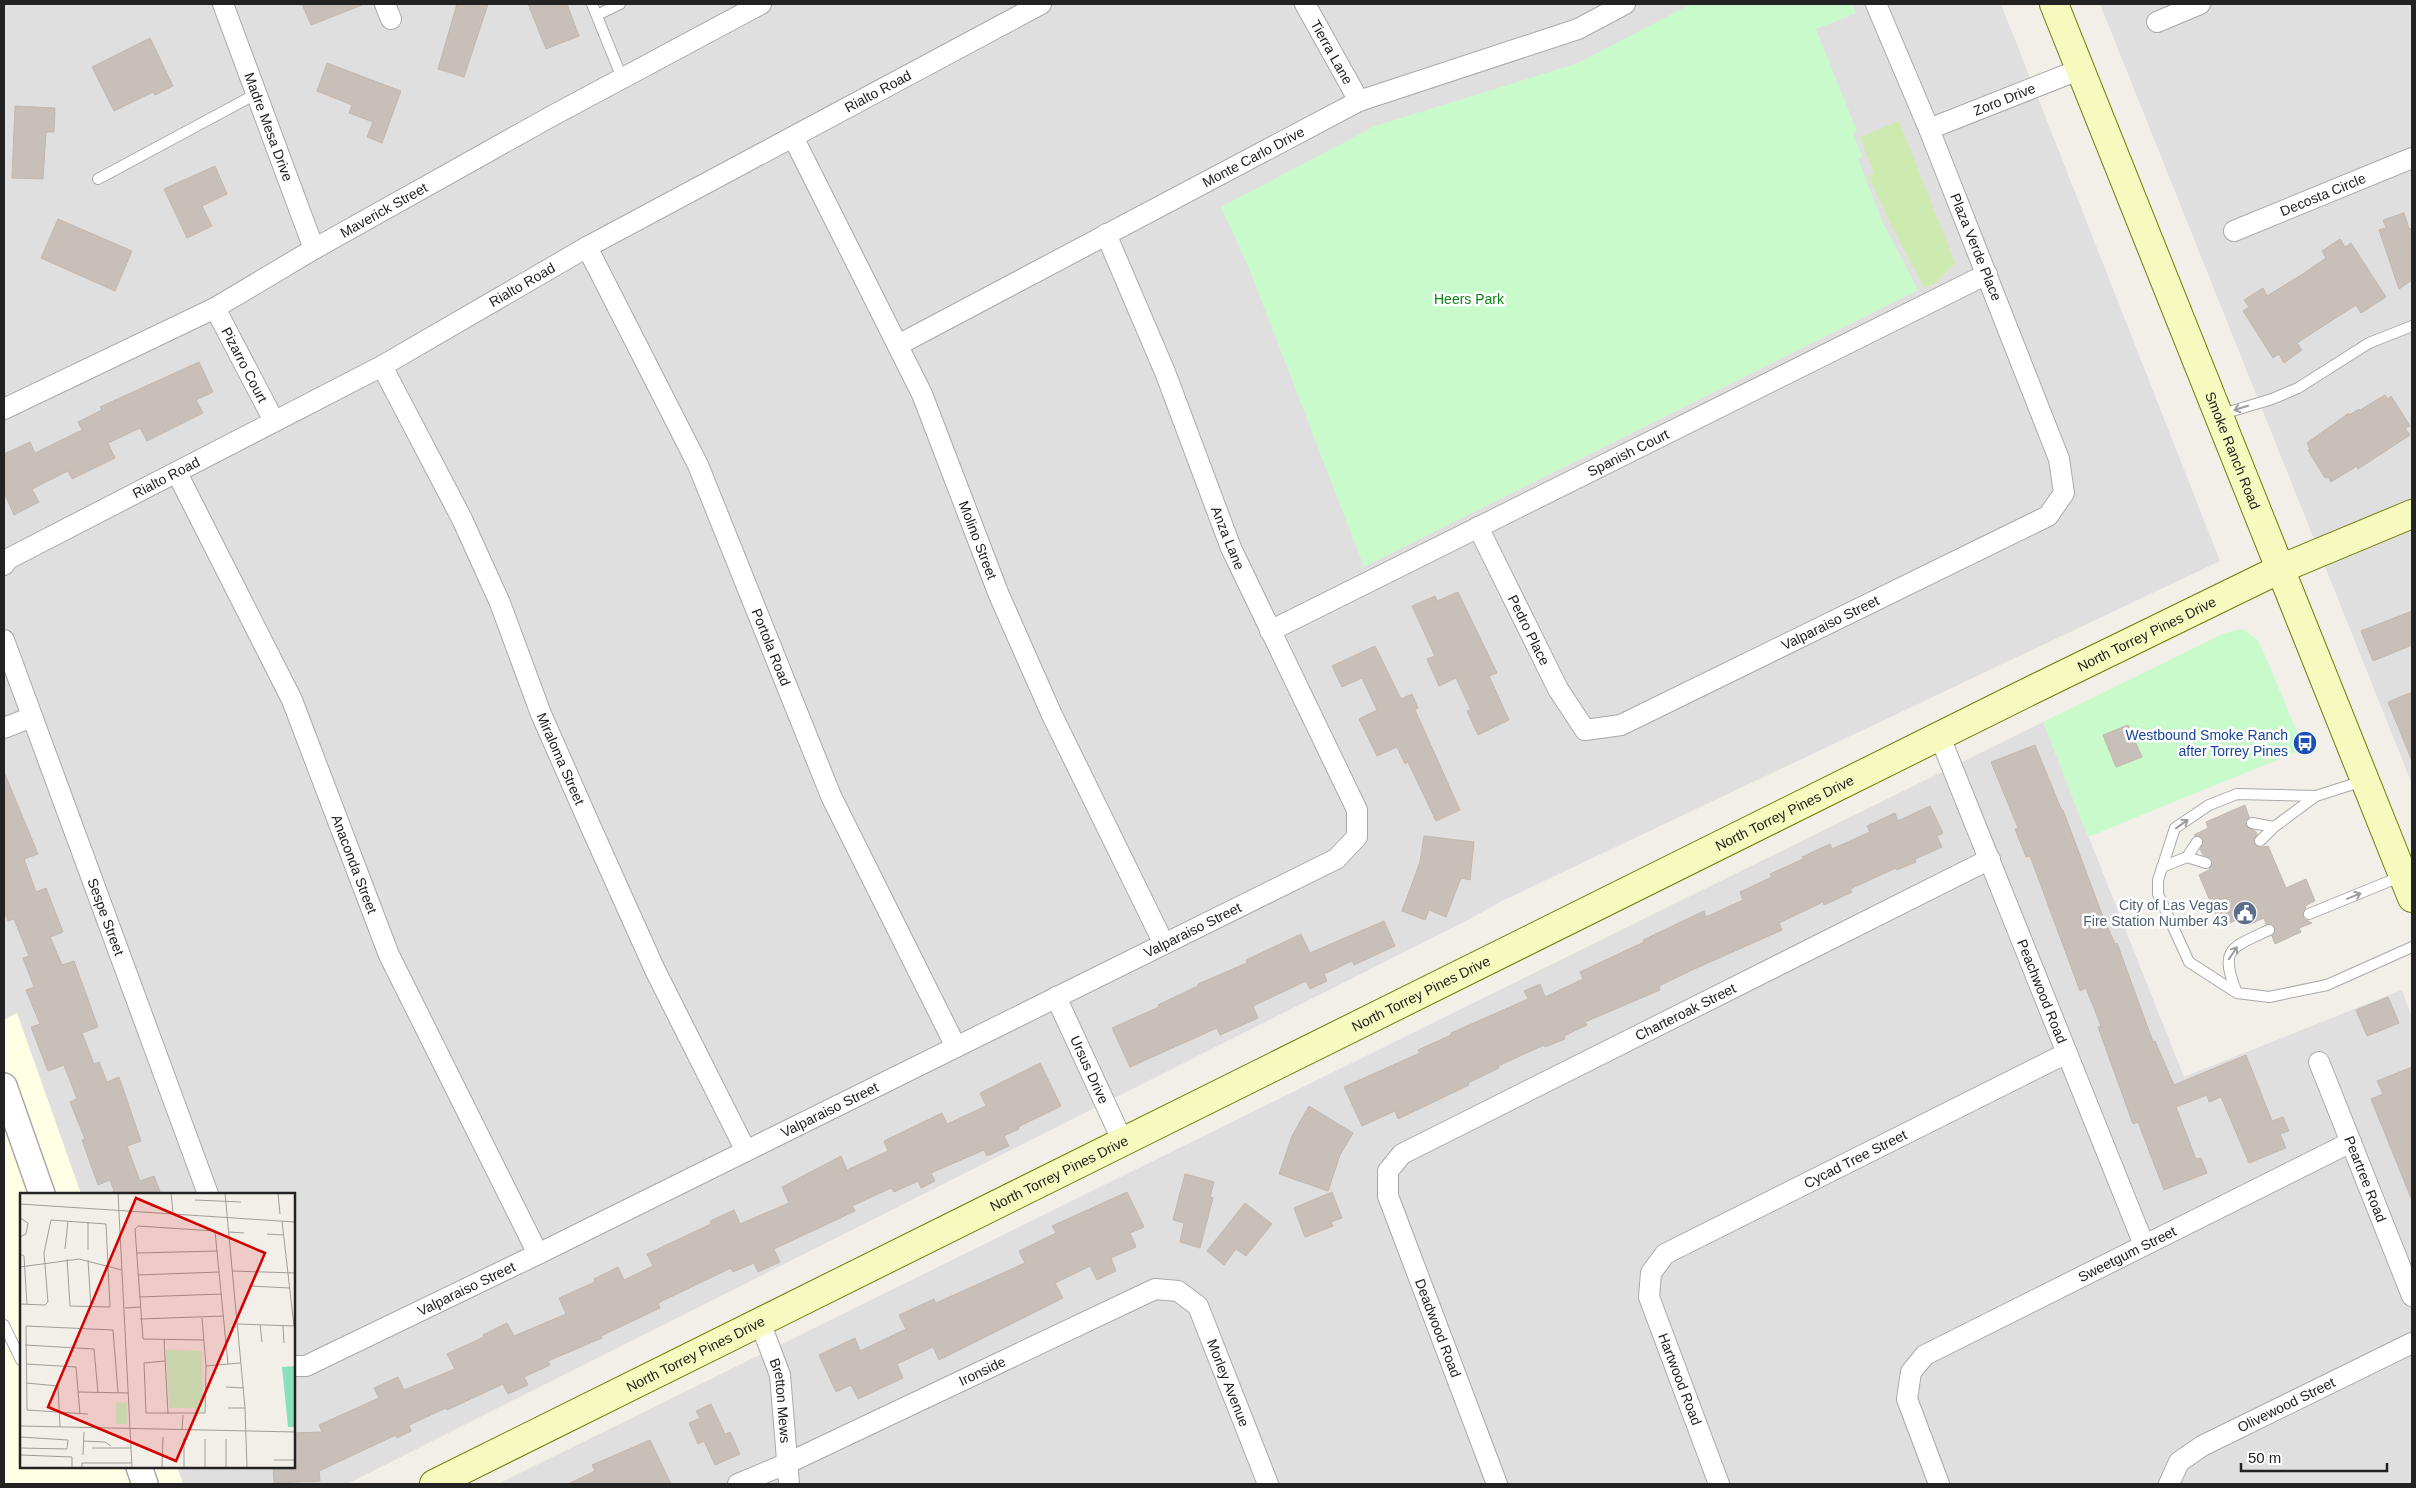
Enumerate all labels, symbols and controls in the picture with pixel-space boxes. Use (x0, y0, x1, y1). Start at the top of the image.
street label: Tierra Lane (1307, 17, 1356, 87)
street label: Rialto Road (842, 67, 914, 116)
street label: Madre Mesa Drive (241, 70, 296, 183)
street label: Zoro Drive (1971, 80, 2038, 119)
street label: Monte Carlo Drive (1200, 123, 1307, 190)
street label: Decosta Circle (2278, 170, 2368, 219)
street label: Maverick Street (337, 179, 430, 241)
street label: Plaza Verde Place (1947, 191, 2005, 303)
street label: Rialto Road (486, 259, 558, 310)
park label: Heers Park (1434, 291, 1505, 307)
street label: Pizarro Court (218, 324, 271, 405)
street label: Smoke Ranch Road (2202, 389, 2264, 512)
one-way arrow (2233, 404, 2249, 414)
street label: Spanish Court (1585, 426, 1671, 480)
street label: Rialto Road (130, 454, 202, 501)
street label: Molino Street (956, 499, 1000, 582)
street label: Anza Lane (1208, 504, 1248, 572)
street label: Pedro Place (1505, 592, 1553, 668)
street label: Valparaiso Street (1779, 592, 1882, 653)
street label: North Torrey Pines Drive (2075, 593, 2219, 675)
street label: Portola Road (749, 606, 794, 688)
street label: Miraloma Street (533, 710, 588, 807)
place label: Westbound Smoke Ranch after Torrey Pines (2126, 727, 2288, 759)
bus stop icon: Westbound Smoke Ranch after Torrey Pines (2292, 730, 2318, 756)
street label: North Torrey Pines Drive (1713, 772, 1856, 854)
street label: Anaconda Street (328, 812, 380, 916)
one-way arrow (2175, 819, 2189, 829)
street label: Sespe Street (84, 876, 127, 958)
one-way arrow (2346, 891, 2361, 900)
place label: City of Las Vegas Fire Station Number 43 (2083, 897, 2228, 929)
street label: Valparaiso Street (1141, 899, 1244, 961)
public building icon: City of Las Vegas Fire Station Number 43 (2232, 900, 2258, 926)
street label: Peachwood Road (2014, 937, 2070, 1046)
one-way arrow (2228, 946, 2238, 960)
street label: North Torrey Pines Drive (1349, 952, 1493, 1035)
street label: Charteroak Street (1632, 980, 1739, 1044)
street label: Ursus Drive (1067, 1033, 1112, 1106)
street label: Valparaiso Street (778, 1079, 881, 1140)
street label: Cycad Tree Street (1801, 1126, 1909, 1191)
street label: North Torrey Pines Drive (987, 1132, 1131, 1214)
street label: Peartree Road (2341, 1134, 2390, 1224)
inset map (20, 1193, 295, 1468)
street label: Sweetgum Street (2075, 1223, 2179, 1285)
street label: Valparaiso Street (415, 1258, 518, 1319)
street label: Deadwood Road (1412, 1276, 1464, 1380)
street label: North Torrey Pines Drive (624, 1313, 767, 1395)
street label: Hartwood Road (1655, 1331, 1705, 1427)
street label: Morley Avenue (1204, 1337, 1253, 1429)
street label: Ironside (956, 1353, 1008, 1389)
street label: Bretton Mews (766, 1356, 794, 1444)
street label: Olivewood Street (2235, 1374, 2338, 1435)
scale bar (2241, 1440, 2387, 1472)
text: 50 m (2248, 1449, 2281, 1466)

